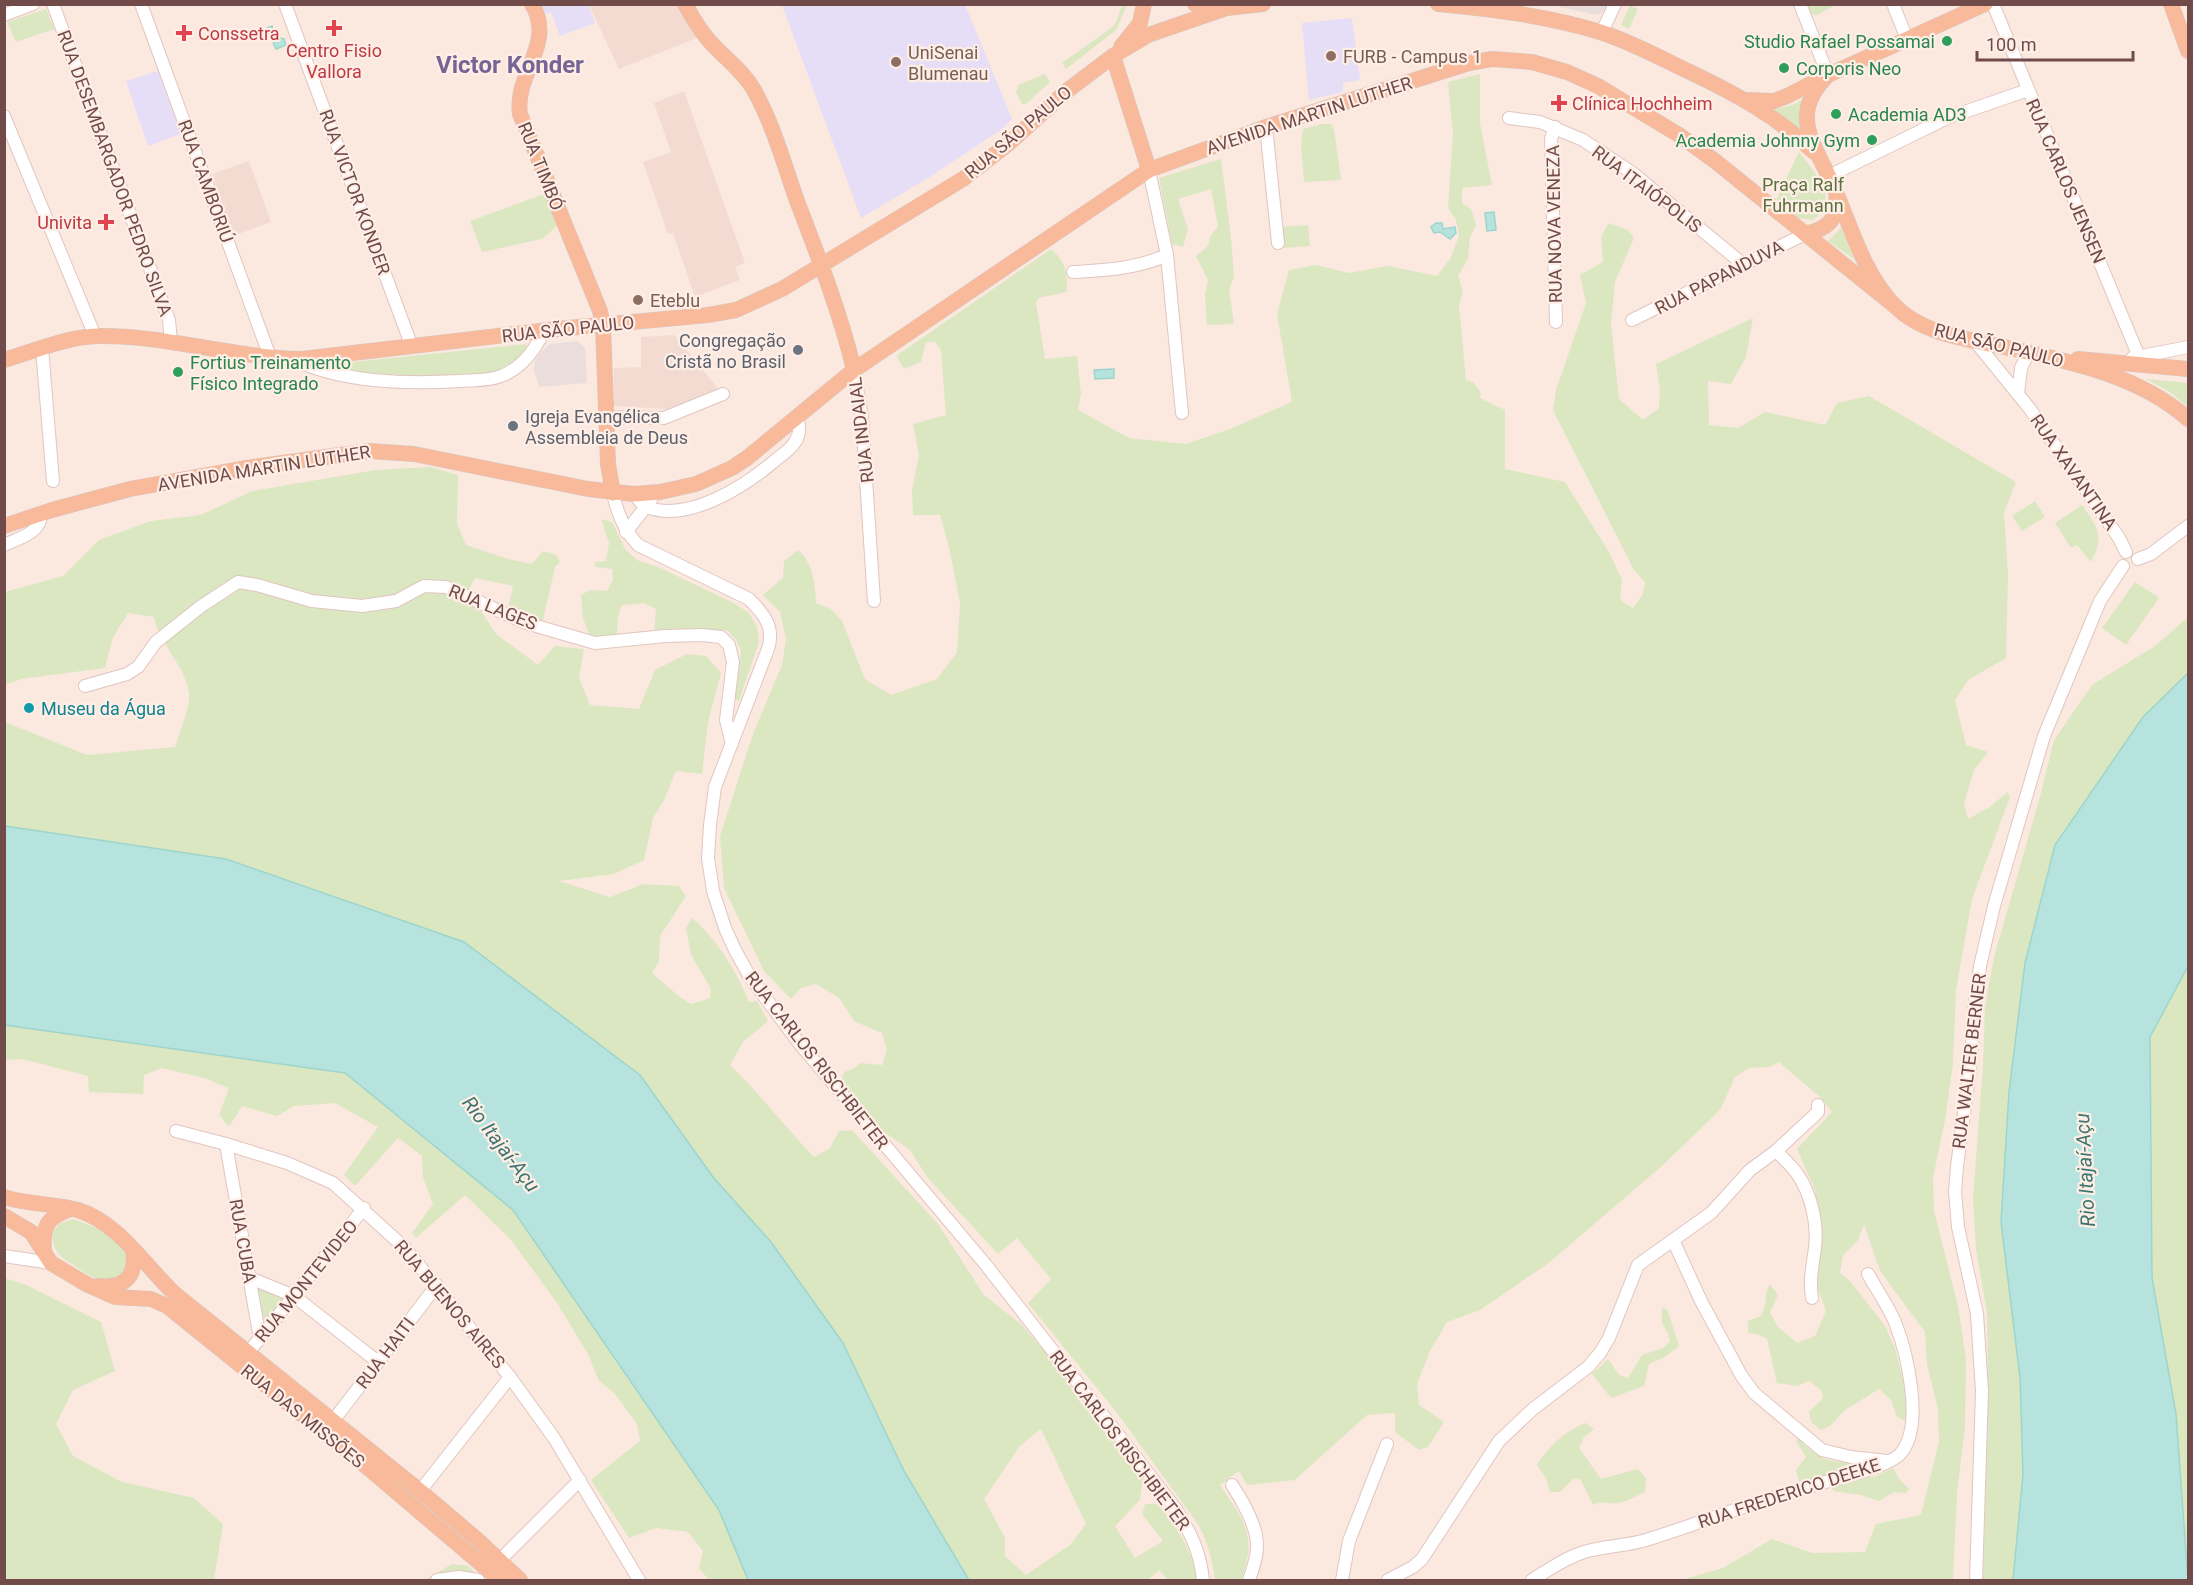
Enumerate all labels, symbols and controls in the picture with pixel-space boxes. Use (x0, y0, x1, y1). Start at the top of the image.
marker: Centro Fisio Vallora (325, 19, 343, 37)
place label: Conssetra (198, 23, 279, 44)
marker: Conssetra (175, 24, 193, 42)
scale bar (1977, 24, 2133, 62)
street label: RUA DESEMBARGADOR PEDRO SILVA (53, 27, 177, 319)
place label: Studio Rafael Possamai (1744, 31, 1935, 52)
marker: Studio Rafael Possamai (1940, 34, 1954, 48)
text: 100 m (1986, 34, 2037, 55)
place label: Centro Fisio Vallora (286, 40, 382, 82)
place label: UniSenai Blumenau (908, 42, 989, 84)
place label: FURB - Campus 1 (1343, 46, 1482, 67)
marker: FURB - Campus 1 (1324, 49, 1338, 63)
district label: Victor Konder (436, 51, 584, 79)
marker: UniSenai Blumenau (889, 55, 903, 69)
place label: Corporis Neo (1796, 58, 1901, 79)
marker: Corporis Neo (1777, 61, 1791, 75)
street label: AVENIDA MARTIN LUTHER (1204, 72, 1414, 158)
street label: RUA SÃO PAULO (960, 81, 1076, 183)
place label: Clínica Hochheim (1572, 93, 1713, 114)
marker: Clínica Hochheim (1550, 94, 1568, 112)
street label: RUA CARLOS JENSEN (2022, 96, 2110, 266)
place label: Academia AD3 (1848, 104, 1967, 125)
street label: RUA VICTOR KONDER (315, 106, 395, 278)
marker: Academia AD3 (1829, 107, 1843, 121)
street label: RUA CAMBORIÚ (174, 117, 238, 245)
street label: RUA TIMBÓ (514, 119, 568, 213)
place label: Academia Johnny Gym (1675, 130, 1860, 151)
marker: Academia Johnny Gym (1865, 133, 1879, 147)
street label: RUA ITAIÓPOLIS (1588, 141, 1706, 237)
street label: RUA NOVA VENEZA (1542, 144, 1566, 303)
park label: Praça Ralf Fuhrmann (1762, 174, 1845, 216)
place label: Univita (37, 212, 92, 233)
marker: Univita (97, 213, 115, 231)
street label: RUA PAPANDUVA (1651, 235, 1787, 318)
place label: Eteblu (650, 290, 700, 311)
marker: Eteblu (631, 293, 645, 307)
street label: RUA SÃO PAULO (501, 312, 635, 346)
street label: RUA SÃO PAULO (1932, 319, 2066, 371)
place label: Congregação Cristã no Brasil (665, 330, 786, 372)
marker: Congregação Cristã no Brasil (791, 343, 805, 357)
place label: Fortius Treinamento Físico Integrado (190, 352, 351, 394)
marker: Fortius Treinamento Físico Integrado (171, 365, 185, 379)
street label: RUA INDAIAL (844, 376, 878, 484)
place label: Igreja Evangélica Assembleia de Deus (525, 406, 688, 448)
street label: RUA XAVANTINA (2026, 410, 2122, 534)
marker: Igreja Evangélica Assembleia de Deus (506, 419, 520, 433)
street label: AVENIDA MARTIN LUTHER (156, 441, 372, 495)
street label: RUA LAGES (446, 580, 541, 634)
place label: Museu da Água (41, 698, 166, 719)
marker: Museu da Água (22, 701, 36, 715)
street label: RUA CARLOS RISCHBIETER (741, 967, 893, 1153)
street label: RUA WALTER BERNER (1948, 972, 1990, 1150)
water label: Rio Itajaí-Açu (457, 1091, 545, 1197)
water label: Rio Itajaí-Açu (2070, 1112, 2100, 1227)
street label: RUA CUBA (225, 1197, 261, 1285)
street label: RUA MONTEVIDEO (250, 1216, 362, 1346)
street label: RUA BUENOS AIRES (390, 1236, 510, 1373)
street label: RUA HAITI (351, 1313, 419, 1393)
street label: RUA CARLOS RISCHBIETER (1045, 1346, 1195, 1534)
street label: RUA DAS MISSÕES (237, 1359, 370, 1472)
street label: RUA FREDERICO DEEKE (1695, 1454, 1883, 1532)

